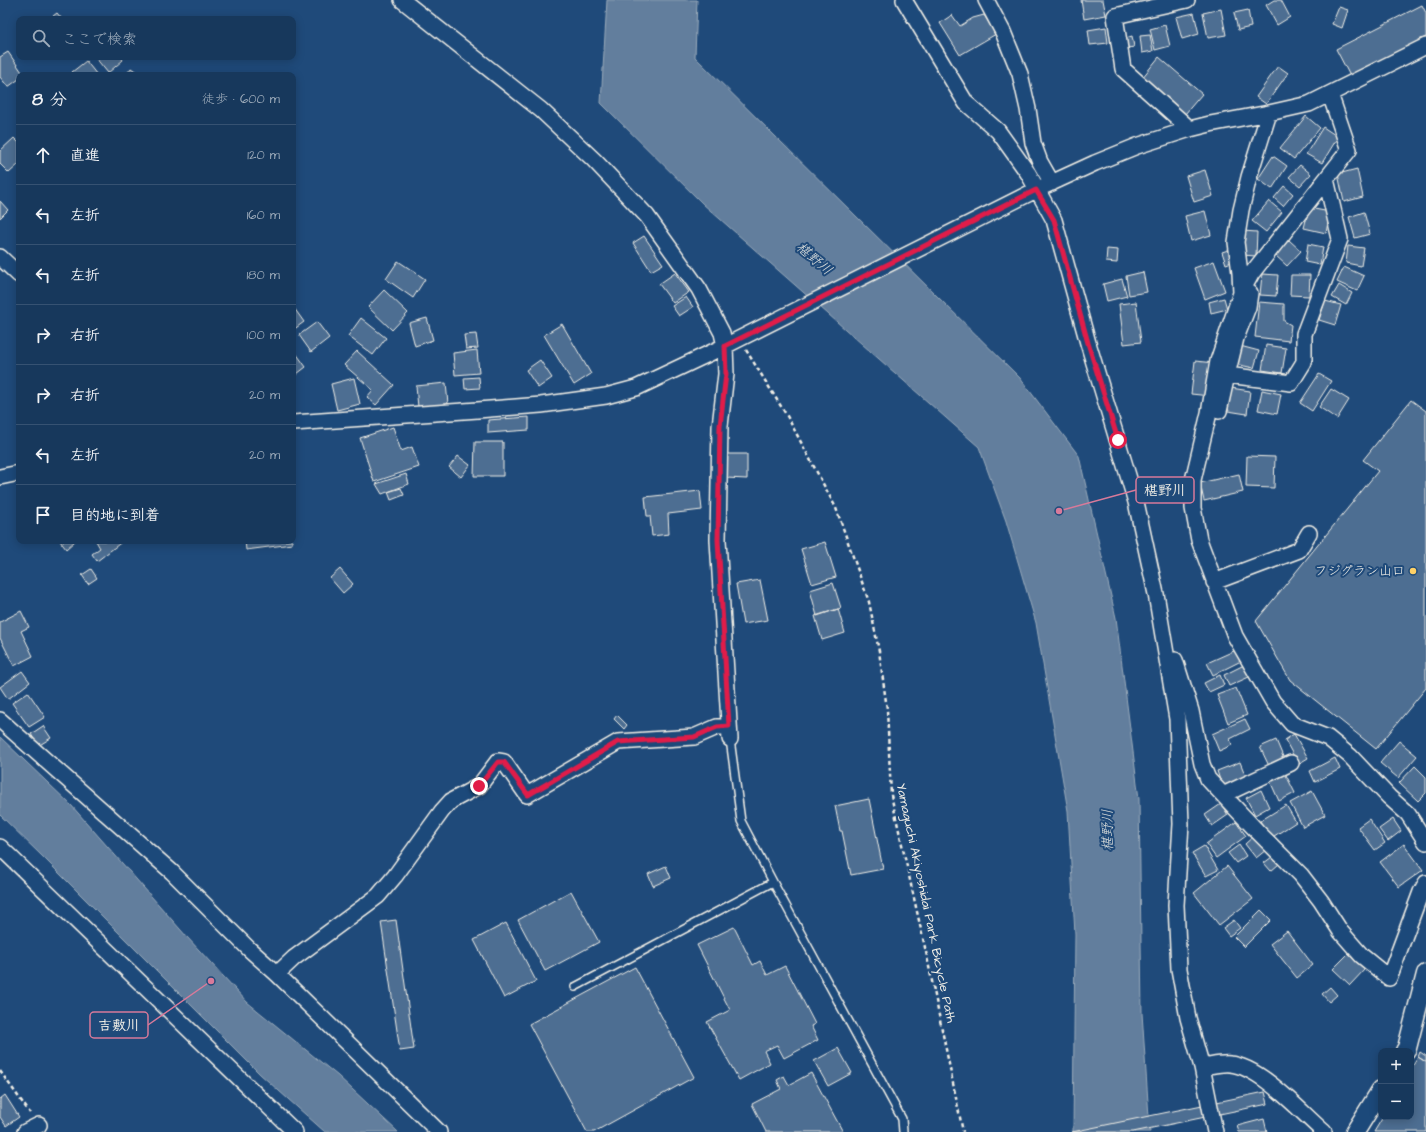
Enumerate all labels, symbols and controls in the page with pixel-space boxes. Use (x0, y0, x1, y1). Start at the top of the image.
search box (16, 16, 296, 60)
icon: search (30, 27, 52, 49)
text: ここで検索 (62, 29, 137, 50)
text: 8 分 (32, 88, 67, 112)
text: 徒歩 · 600 m (202, 90, 280, 108)
icon: ahead (32, 144, 54, 166)
text: 直進 (70, 145, 100, 166)
text: 120 m (247, 146, 280, 164)
icon: left (32, 204, 54, 226)
text: 左折 (70, 205, 100, 226)
text: 160 m (247, 206, 280, 224)
water label: 椹野川 (792, 238, 836, 280)
icon: left (32, 264, 54, 286)
text: 左折 (70, 265, 100, 286)
text: 180 m (246, 266, 280, 284)
icon: right (32, 324, 54, 346)
text: 右折 (70, 325, 100, 346)
text: 100 m (247, 326, 280, 344)
icon: right (32, 384, 54, 406)
text: 右折 (70, 385, 100, 406)
text: 20 m (249, 386, 280, 404)
route start (1109, 431, 1127, 449)
icon: left (32, 444, 54, 466)
text: 左折 (70, 445, 100, 466)
text: 20 m (249, 446, 280, 464)
callout: 椹野川 (1136, 477, 1194, 503)
text: 椹野川 (1144, 481, 1186, 501)
icon: arrive (32, 504, 54, 526)
text: 目的地に到着 (70, 505, 160, 526)
place label: フジグラン山口 (1315, 562, 1405, 580)
marker: フジグラン山口 (1408, 566, 1418, 576)
route end (470, 777, 488, 795)
street label: Yamaguchi Akiyoshidai Park Bicycle Path (891, 782, 960, 1025)
water label: 椹野川 (1098, 809, 1118, 851)
callout: 吉敷川 (90, 1012, 148, 1038)
text: 吉敷川 (98, 1016, 140, 1036)
map controls (1378, 1048, 1414, 1120)
button: + (1378, 1048, 1414, 1084)
button: − (1378, 1084, 1414, 1120)

